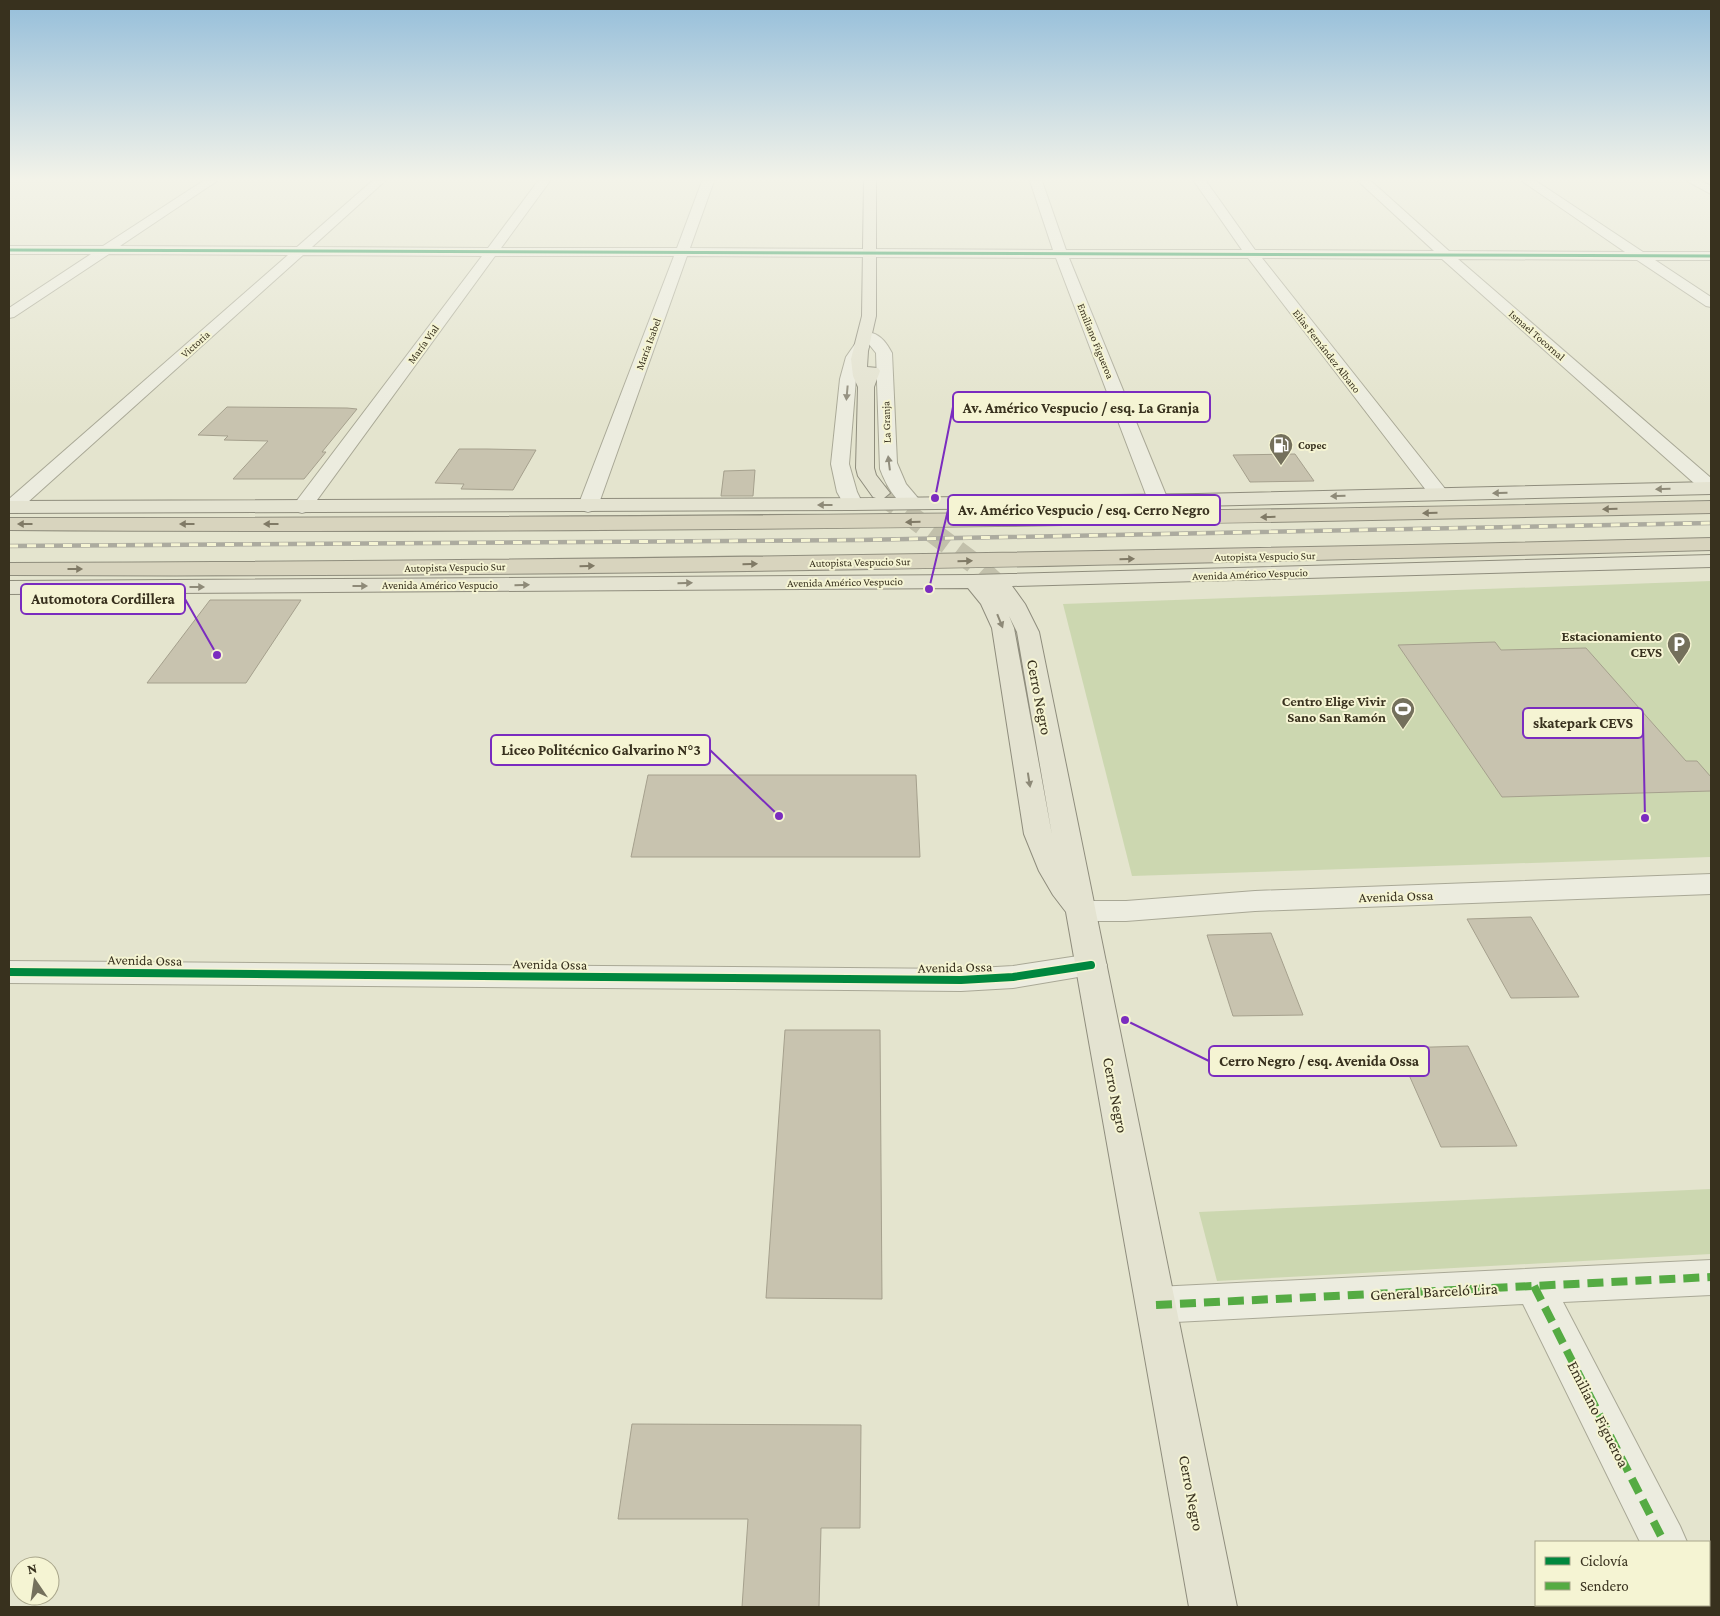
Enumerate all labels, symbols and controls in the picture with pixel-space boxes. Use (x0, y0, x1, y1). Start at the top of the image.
street label: Emiliano Figueroa (1074, 301, 1117, 381)
street label: Elías Fernández Albano (1291, 307, 1364, 396)
street label: Ismael Tocornal (1507, 307, 1567, 363)
street label: María Isabel (633, 316, 663, 372)
street label: María Vial (405, 322, 441, 366)
street label: Victoria (178, 328, 212, 360)
one-way arrow (843, 386, 851, 402)
callout: Av. Américo Vespucio / esq. La Granja (953, 392, 1210, 422)
text: Av. Américo Vespucio / esq. La Granja (962, 400, 1200, 417)
street label: La Granja (879, 401, 894, 443)
fuel station icon: Copec (1268, 432, 1294, 466)
place label: Copec (1298, 439, 1327, 451)
one-way arrow (885, 454, 893, 470)
one-way arrow (1654, 485, 1670, 493)
one-way arrow (1492, 489, 1508, 497)
one-way arrow (1329, 493, 1345, 501)
callout: Av. Américo Vespucio / esq. Cerro Negro (948, 495, 1220, 525)
one-way arrow (817, 501, 833, 509)
text: Av. Américo Vespucio / esq. Cerro Negro (957, 502, 1210, 518)
one-way arrow (1602, 506, 1618, 514)
one-way arrow (1422, 509, 1438, 517)
one-way arrow (1259, 513, 1275, 521)
one-way arrow (904, 518, 920, 526)
one-way arrow (17, 520, 33, 528)
one-way arrow (179, 520, 195, 528)
one-way arrow (263, 520, 279, 528)
street label: Autopista Vespucio Sur (1214, 549, 1316, 564)
one-way arrow (1119, 554, 1135, 562)
street label: Autopista Vespucio Sur (809, 555, 911, 570)
one-way arrow (957, 557, 973, 565)
street label: Autopista Vespucio Sur (404, 560, 506, 575)
one-way arrow (742, 560, 758, 568)
one-way arrow (579, 562, 595, 570)
one-way arrow (67, 565, 83, 573)
street label: Avenida Américo Vespucio (1192, 566, 1309, 583)
street label: Avenida Américo Vespucio (787, 575, 904, 590)
street label: Avenida Américo Vespucio (382, 579, 498, 592)
one-way arrow (677, 579, 693, 587)
one-way arrow (515, 581, 531, 589)
one-way arrow (352, 582, 368, 590)
one-way arrow (190, 583, 206, 591)
callout: Automotora Cordillera (21, 584, 185, 614)
text: Automotora Cordillera (30, 591, 175, 607)
one-way arrow (997, 614, 1005, 628)
place label: Estacionamiento CEVS (1561, 628, 1662, 660)
parking icon: Estacionamiento CEVS (1666, 631, 1692, 665)
street label: Cerro Negro (1023, 658, 1055, 737)
place label: Centro Elige Vivir Sano San Ramón (1282, 693, 1386, 725)
sports icon: Centro Elige Vivir Sano San Ramón (1390, 696, 1416, 730)
callout: skatepark CEVS (1523, 708, 1643, 738)
text: skatepark CEVS (1533, 715, 1633, 731)
callout: Liceo Politécnico Galvarino N°3 (491, 735, 710, 765)
text: Liceo Politécnico Galvarino N°3 (501, 742, 701, 758)
one-way arrow (1026, 773, 1034, 789)
street label: Avenida Ossa (1358, 887, 1434, 905)
street label: Avenida Ossa (108, 951, 183, 969)
street label: Avenida Ossa (513, 955, 588, 973)
street label: Avenida Ossa (918, 958, 993, 976)
callout: Cerro Negro / esq. Avenida Ossa (1209, 1046, 1429, 1076)
text: Cerro Negro / esq. Avenida Ossa (1219, 1053, 1420, 1069)
street label: Cerro Negro (1099, 1056, 1131, 1135)
street label: General Barceló Lira (1370, 1280, 1499, 1303)
street label: Emiliano Figueroa (1564, 1358, 1633, 1471)
street label: Cerro Negro (1175, 1454, 1207, 1533)
legend (1535, 1541, 1710, 1606)
text: Ciclovía (1580, 1553, 1628, 1569)
north arrow (10, 1556, 60, 1606)
text: N (26, 1559, 39, 1577)
text: Sendero (1580, 1578, 1629, 1594)

